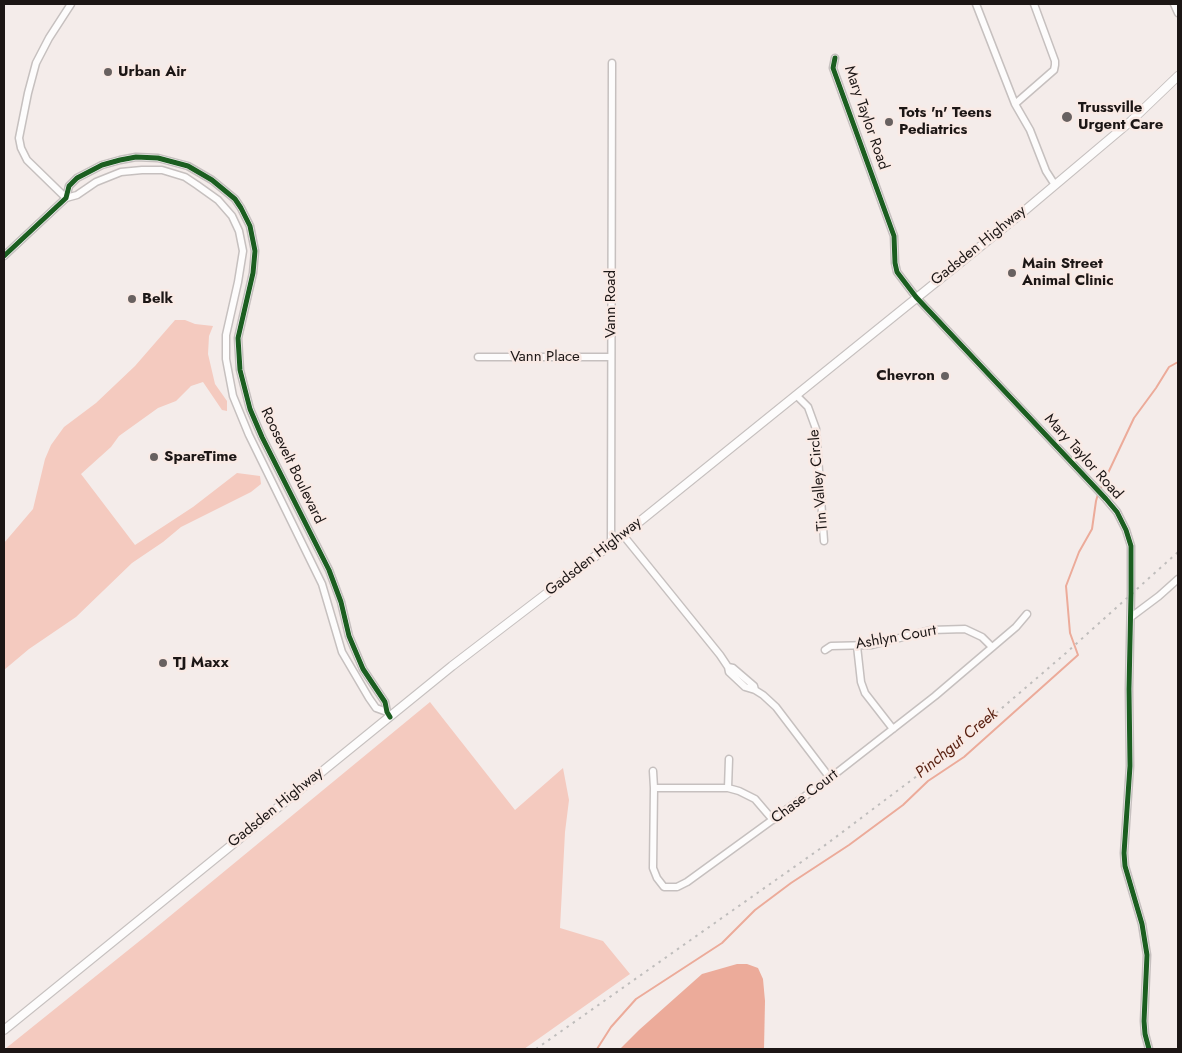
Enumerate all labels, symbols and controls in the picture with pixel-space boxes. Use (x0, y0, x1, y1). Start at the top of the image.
place label: Urban Air (118, 63, 186, 81)
street label: Mary Taylor Road (840, 64, 892, 172)
marker: Urban Air (102, 66, 114, 78)
place label: Trussville Urgent Care (1078, 99, 1163, 134)
place label: Tots 'n' Teens Pediatrics (899, 104, 992, 139)
marker: Trussville Urgent Care (1060, 110, 1074, 124)
marker: Tots 'n' Teens Pediatrics (883, 116, 895, 128)
street label: Gadsden Highway (928, 202, 1030, 290)
place label: Main Street Animal Clinic (1022, 255, 1114, 290)
marker: Main Street Animal Clinic (1006, 267, 1018, 279)
street label: Vann Road (602, 270, 620, 338)
place label: Belk (142, 290, 173, 308)
marker: Belk (126, 293, 138, 305)
street label: Vann Place (510, 348, 580, 366)
place label: Chevron (876, 367, 935, 385)
marker: Chevron (939, 370, 951, 382)
street label: Roosevelt Boulevard (256, 405, 328, 527)
street label: Mary Taylor Road (1040, 411, 1126, 503)
street label: Tin Valley Circle (806, 429, 832, 531)
place label: SpareTime (164, 448, 237, 466)
marker: SpareTime (148, 451, 160, 463)
street label: Gadsden Highway (542, 514, 646, 600)
street label: Ashlyn Court (854, 622, 938, 654)
place label: TJ Maxx (173, 654, 229, 672)
marker: TJ Maxx (157, 657, 169, 669)
water label: Pinchgut Creek (912, 705, 1002, 783)
street label: Gadsden Highway (225, 764, 327, 852)
street label: Chase Court (768, 766, 842, 828)

